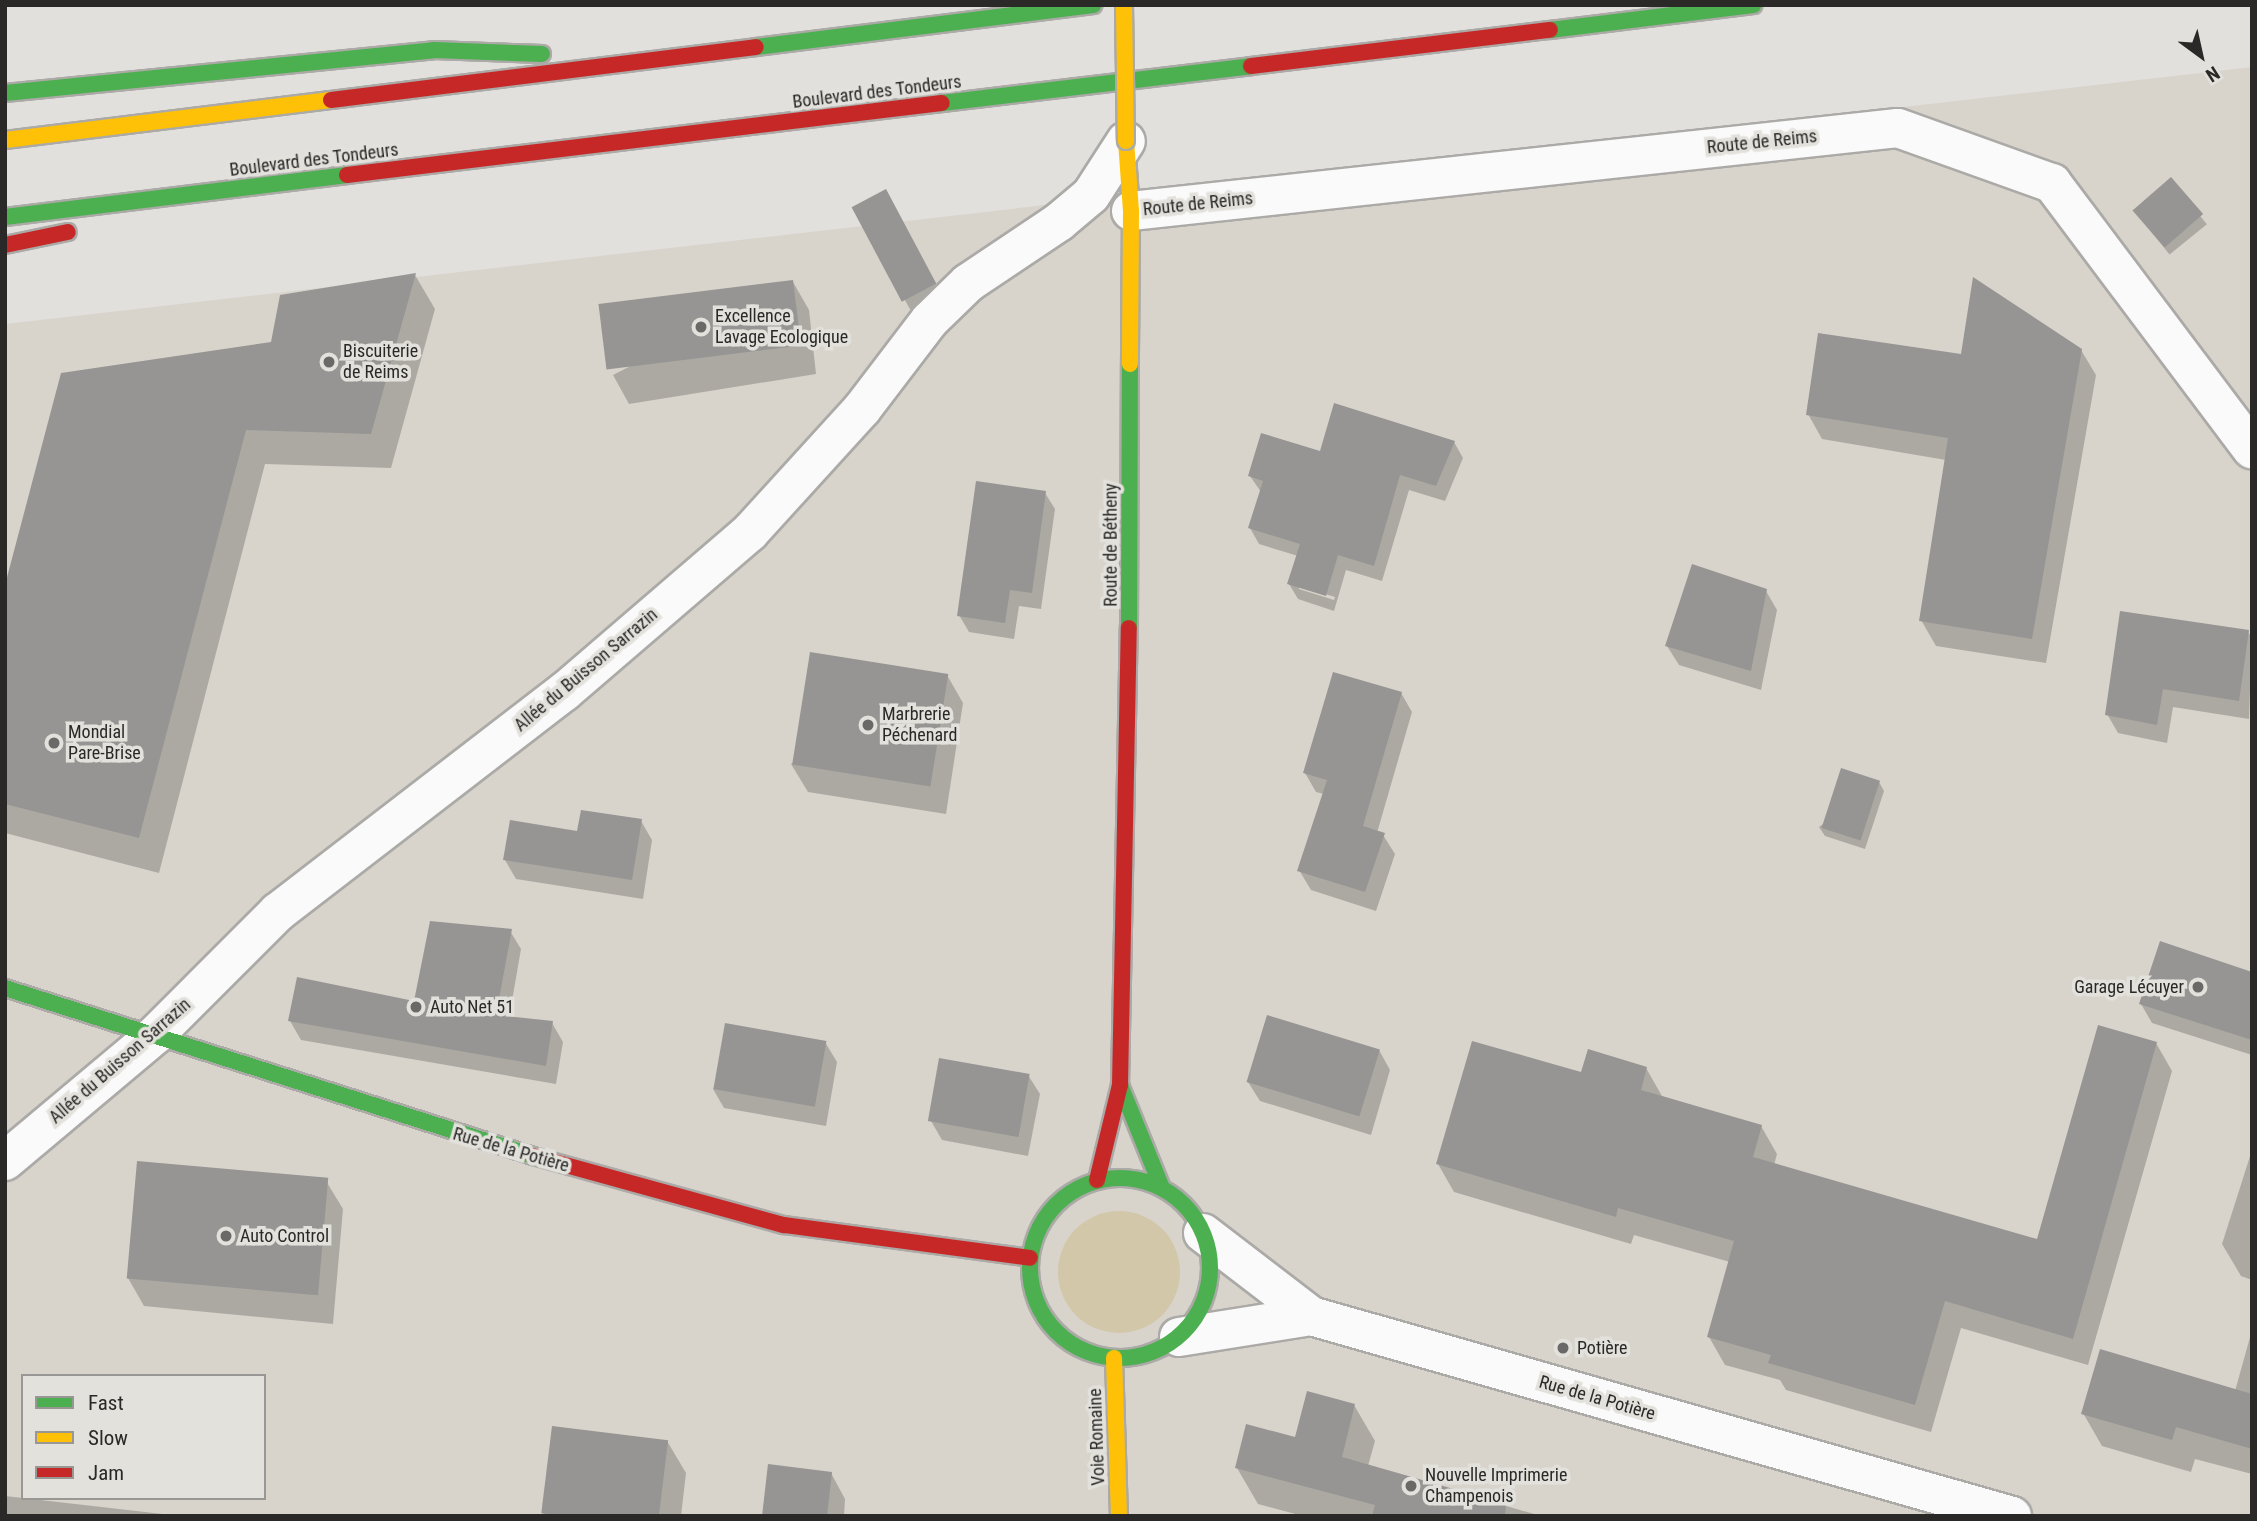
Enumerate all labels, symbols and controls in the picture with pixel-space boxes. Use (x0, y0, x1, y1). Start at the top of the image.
north arrow (2166, 21, 2236, 91)
text: N (2202, 61, 2224, 87)
street label: Boulevard des Tondeurs (791, 71, 963, 113)
street label: Route de Reims (1706, 125, 1818, 159)
street label: Boulevard des Tondeurs (228, 139, 400, 181)
street label: Route de Reims (1142, 187, 1254, 221)
place label: Excellence Lavage Ecologique (715, 306, 848, 348)
marker: Excellence Lavage Ecologique (693, 319, 709, 335)
place label: Biscuiterie de Reims (343, 341, 418, 384)
marker: Biscuiterie de Reims (321, 354, 337, 370)
street label: Route de Bétheny (1100, 483, 1122, 607)
street label: Allée du Buisson Sarrazin (510, 604, 662, 736)
place label: Marbrerie Péchenard (882, 704, 957, 746)
marker: Marbrerie Péchenard (860, 717, 876, 733)
place label: Mondial Pare-Brise (68, 722, 141, 764)
marker: Mondial Pare-Brise (46, 735, 62, 751)
place label: Garage Lécuyer (2074, 976, 2184, 998)
marker: Garage Lécuyer (2190, 979, 2206, 995)
street label: Allée du Buisson Sarrazin (45, 994, 195, 1128)
place label: Auto Net 51 (430, 996, 514, 1018)
marker: Auto Net 51 (408, 999, 424, 1015)
street label: Rue de la Potière (450, 1123, 572, 1177)
place label: Auto Control (240, 1225, 329, 1247)
marker: Auto Control (218, 1228, 234, 1244)
place label: Potière (1577, 1337, 1628, 1359)
marker: Potière (1555, 1340, 1571, 1356)
street label: Rue de la Potière (1536, 1371, 1658, 1425)
legend (21, 1374, 266, 1500)
street label: Voie Romaine (1085, 1388, 1109, 1486)
text: Fast (88, 1391, 124, 1415)
text: Slow (88, 1426, 128, 1450)
text: Jam (88, 1461, 124, 1485)
place label: Nouvelle Imprimerie Champenois (1425, 1465, 1567, 1508)
marker: Nouvelle Imprimerie Champenois (1403, 1478, 1419, 1494)

